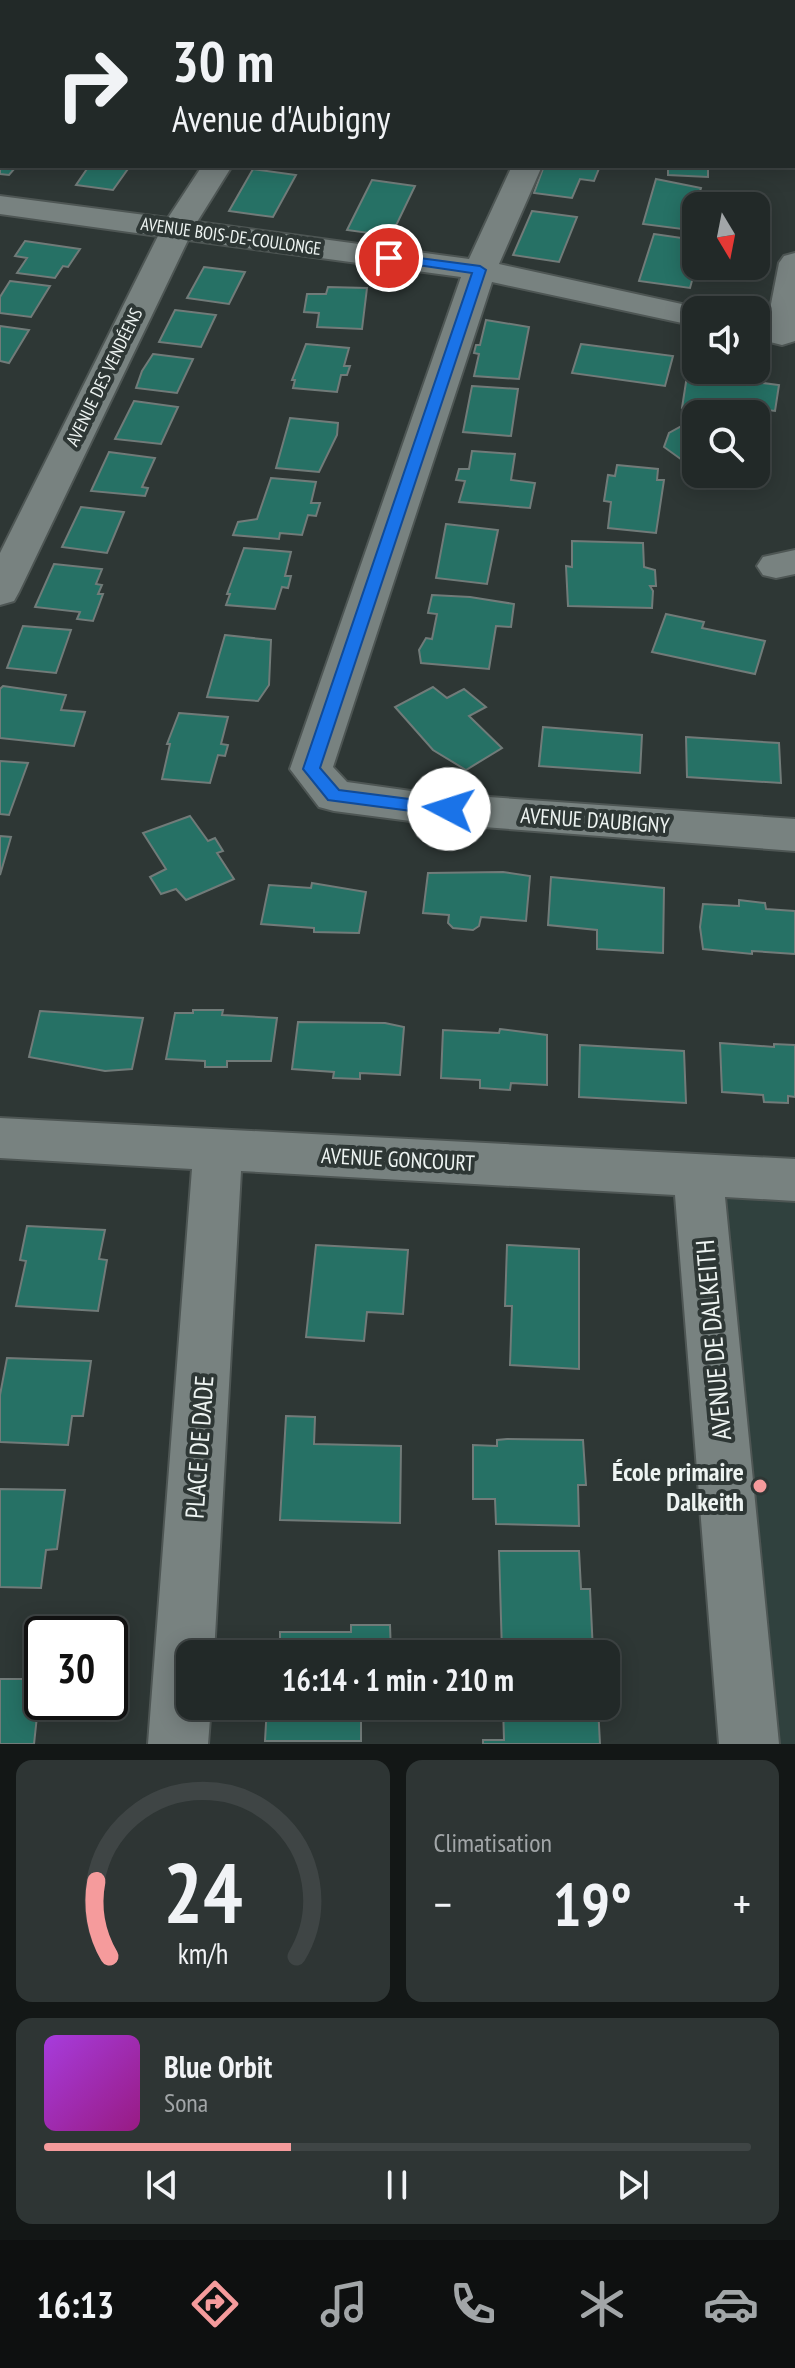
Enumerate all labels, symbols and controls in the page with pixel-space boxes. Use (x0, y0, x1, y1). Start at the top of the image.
text: 30 m (172, 25, 274, 97)
icon: right (40, 32, 144, 136)
text: Avenue d'Aubigny (172, 95, 390, 142)
north arrow (682, 192, 770, 280)
map controls (682, 192, 770, 488)
street label: AVENUE BOIS-DE-COULONGE (139, 212, 323, 260)
pin (355, 224, 423, 292)
icon: arrive (367, 236, 411, 280)
button: sound (682, 296, 770, 384)
street label: AVENUE DES VENDÉENS (61, 304, 148, 450)
button: search (682, 400, 770, 488)
position arrow (407, 767, 491, 851)
street label: AVENUE D'AUBIGNY (520, 801, 670, 839)
street label: AVENUE GONCOURT (320, 1141, 476, 1177)
street label: AVENUE DE DALKEITH (688, 1239, 738, 1441)
street label: PLACE DE DADE (178, 1374, 220, 1520)
place label: École primaire Dalkeith (612, 1455, 744, 1518)
marker: École primaire Dalkeith (751, 1477, 769, 1495)
speed limit sign: 30 (24, 1616, 128, 1720)
text: 16:14 · 1 min · 210 m (282, 1660, 514, 1699)
text: Climatisation (434, 1826, 552, 1859)
text: 24 (163, 1838, 243, 1946)
text: 19° (553, 1865, 632, 1943)
text: − (434, 1875, 452, 1932)
text: + (733, 1875, 751, 1932)
text: km/h (177, 1935, 228, 1972)
text: Blue Orbit (164, 2047, 272, 2086)
text: Sona (164, 2086, 208, 2119)
icon: previous (140, 2163, 184, 2207)
icon: pause (375, 2163, 419, 2207)
icon: next (611, 2163, 655, 2207)
icon: directions (187, 2276, 243, 2332)
icon: music (316, 2276, 372, 2332)
icon: phone (445, 2276, 501, 2332)
icon: climate (574, 2276, 630, 2332)
icon: car (703, 2276, 759, 2332)
text: 16:13 (36, 2281, 114, 2328)

